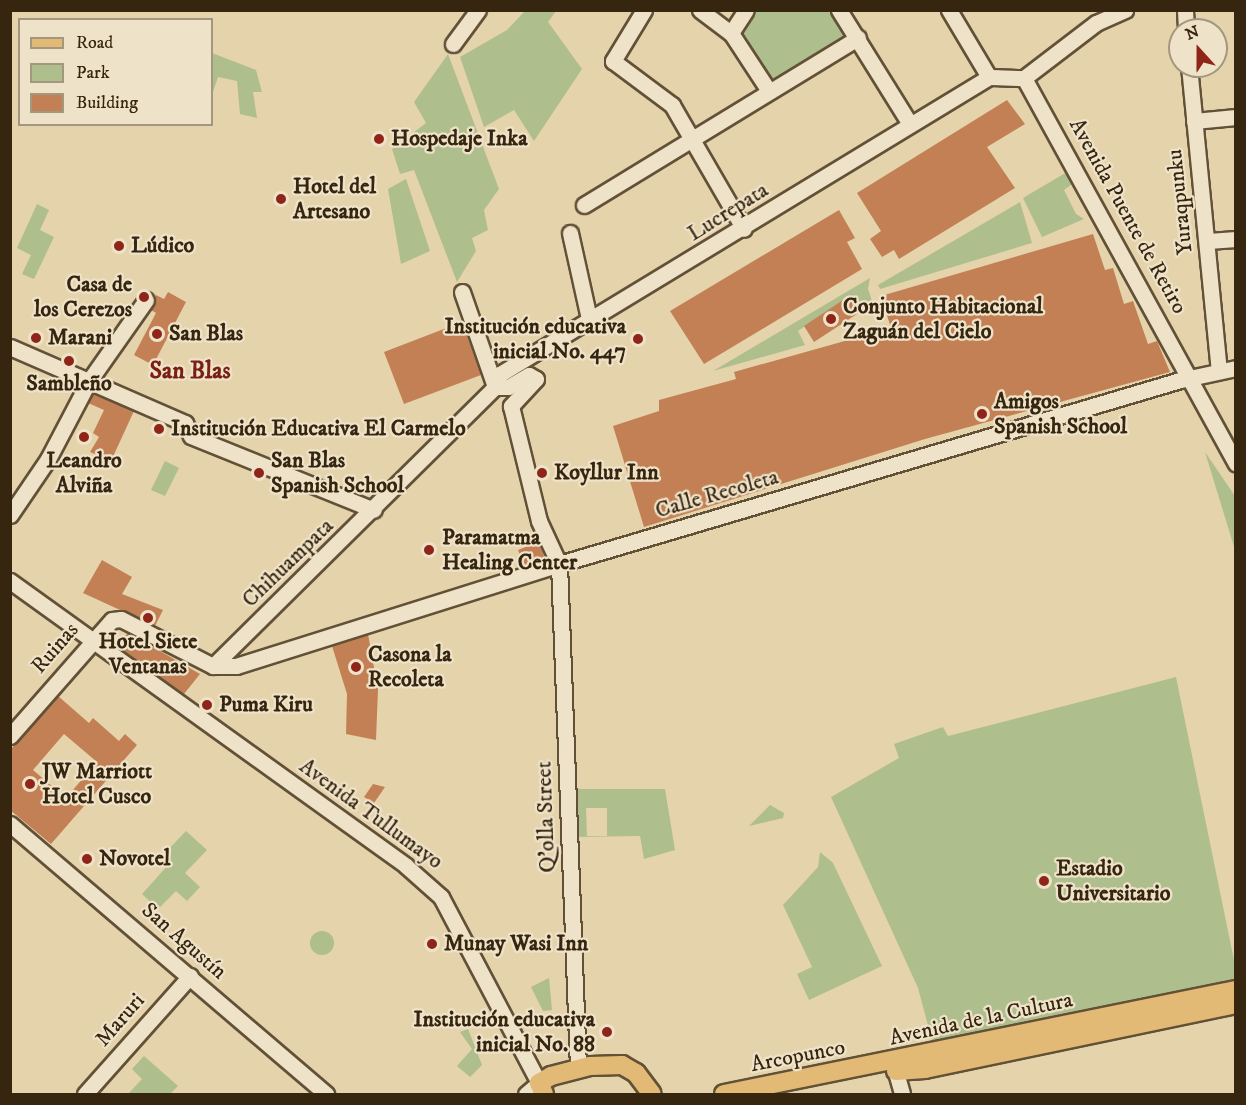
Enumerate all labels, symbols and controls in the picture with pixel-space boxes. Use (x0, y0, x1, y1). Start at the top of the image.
legend (18, 18, 213, 126)
north arrow (1168, 18, 1228, 78)
text: N (1183, 21, 1202, 45)
text: Road (76, 32, 113, 54)
text: Park (76, 62, 110, 84)
text: Building (76, 92, 138, 114)
street label: Avenida Puente de Retiro (1063, 114, 1193, 318)
place label: Hospedaje Inka (391, 126, 528, 152)
marker: Hospedaje Inka (372, 132, 386, 146)
street label: Yuraqpunku (1161, 148, 1199, 256)
place label: Hotel del Artesano (293, 173, 376, 224)
street label: Lucrepata (683, 177, 773, 247)
marker: Hotel del Artesano (274, 192, 288, 206)
place label: Lúdico (131, 233, 194, 259)
marker: Lúdico (112, 239, 126, 253)
place label: Casa de los Cerezos (34, 271, 132, 322)
marker: Casa de los Cerezos (137, 290, 151, 304)
place label: Conjunto Habitacional Zaguán del Cielo (843, 293, 1043, 344)
marker: Conjunto Habitacional Zaguán del Cielo (824, 312, 838, 326)
place label: Institución educativa inicial No. 447 (444, 313, 626, 364)
place label: San Blas (169, 321, 243, 347)
place label: Marani (48, 325, 112, 351)
marker: San Blas (150, 327, 164, 341)
marker: Marani (29, 331, 43, 345)
marker: Institución educativa inicial No. 447 (631, 332, 645, 346)
marker: Sambleño (62, 354, 76, 368)
district label: San Blas (150, 358, 230, 386)
place label: Sambleño (26, 371, 112, 397)
place label: Amigos Spanish School (994, 388, 1127, 440)
marker: Amigos Spanish School (975, 407, 989, 421)
place label: Institución Educativa El Carmelo (171, 416, 466, 442)
marker: Institución Educativa El Carmelo (152, 422, 166, 436)
marker: Leandro Alviña (77, 430, 91, 444)
place label: Leandro Alviña (46, 447, 122, 499)
place label: San Blas Spanish School (271, 447, 404, 499)
place label: Koyllur Inn (554, 460, 659, 486)
street label: Calle Recoleta (652, 464, 782, 524)
marker: San Blas Spanish School (252, 466, 266, 480)
marker: Koyllur Inn (535, 466, 549, 480)
street label: Chihuampata (237, 513, 339, 613)
place label: Paramatma Healing Center (442, 524, 577, 576)
marker: Paramatma Healing Center (420, 541, 438, 559)
marker: Hotel Siete Ventanas (141, 611, 155, 625)
street label: Ruinas (26, 617, 84, 679)
place label: Hotel Siete Ventanas (99, 628, 197, 680)
place label: Casona la Recoleta (368, 641, 452, 692)
marker: Casona la Recoleta (349, 660, 363, 674)
place label: Puma Kiru (219, 692, 313, 718)
marker: Puma Kiru (200, 698, 214, 712)
street label: Avenida Tullumayo (294, 753, 448, 875)
place label: JW Marriott Hotel Cusco (42, 758, 152, 810)
street label: Q'olla Street (531, 761, 561, 873)
marker: JW Marriott Hotel Cusco (23, 777, 37, 791)
place label: Novotel (99, 846, 170, 872)
marker: Novotel (80, 852, 94, 866)
place label: Estadio Universitario (1056, 855, 1170, 906)
marker: Estadio Universitario (1037, 874, 1051, 888)
street label: San Agustín (136, 897, 232, 985)
place label: Munay Wasi Inn (444, 931, 588, 957)
marker: Munay Wasi Inn (425, 937, 439, 951)
street label: Avenida de la Cultura (887, 987, 1075, 1051)
street label: Maruri (90, 988, 150, 1052)
place label: Institución educativa inicial No. 88 (413, 1006, 595, 1058)
marker: Institución educativa inicial No. 88 (600, 1025, 614, 1039)
street label: Arcopunco (749, 1034, 847, 1078)

